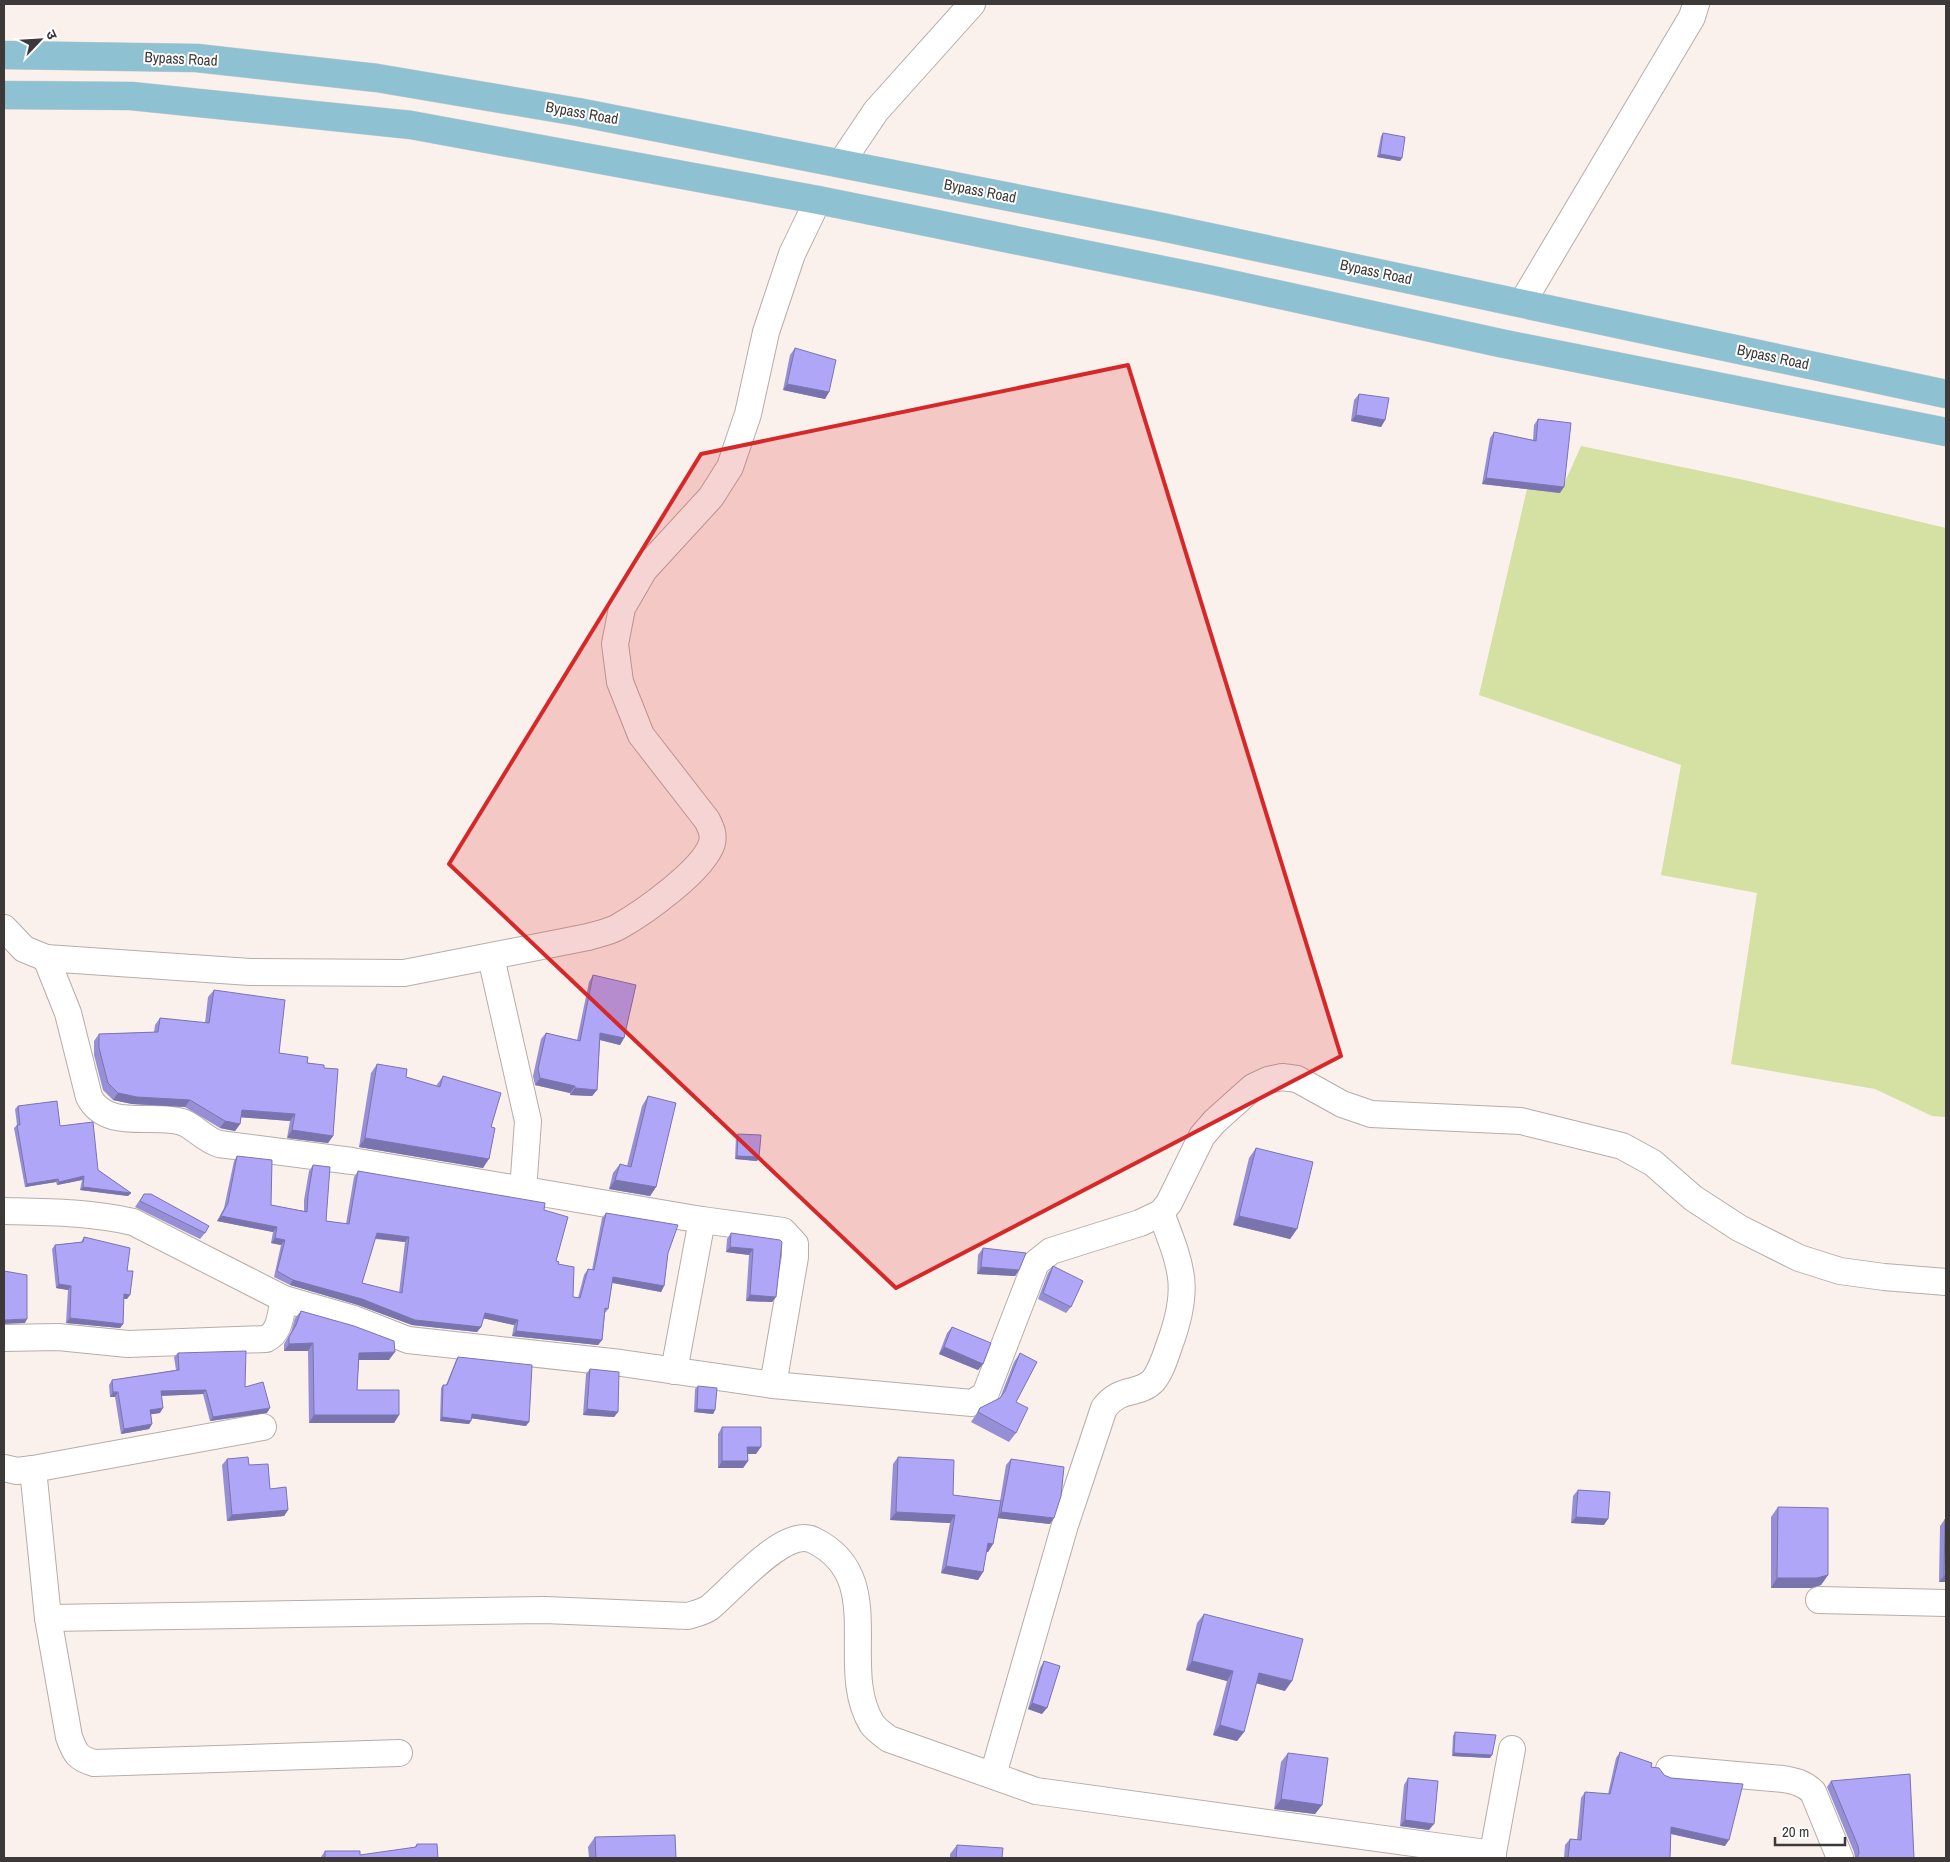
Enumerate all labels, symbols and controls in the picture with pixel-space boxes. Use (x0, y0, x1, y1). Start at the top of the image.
north arrow (15, 15, 65, 65)
text: उ (42, 27, 62, 43)
street label: Bypass Road (144, 46, 218, 71)
street label: Bypass Road (544, 96, 620, 129)
street label: Bypass Road (942, 173, 1018, 208)
street label: Bypass Road (1338, 254, 1414, 289)
street label: Bypass Road (1735, 339, 1811, 374)
scale bar (1775, 1814, 1845, 1846)
text: 20 m (1782, 1821, 1809, 1842)

